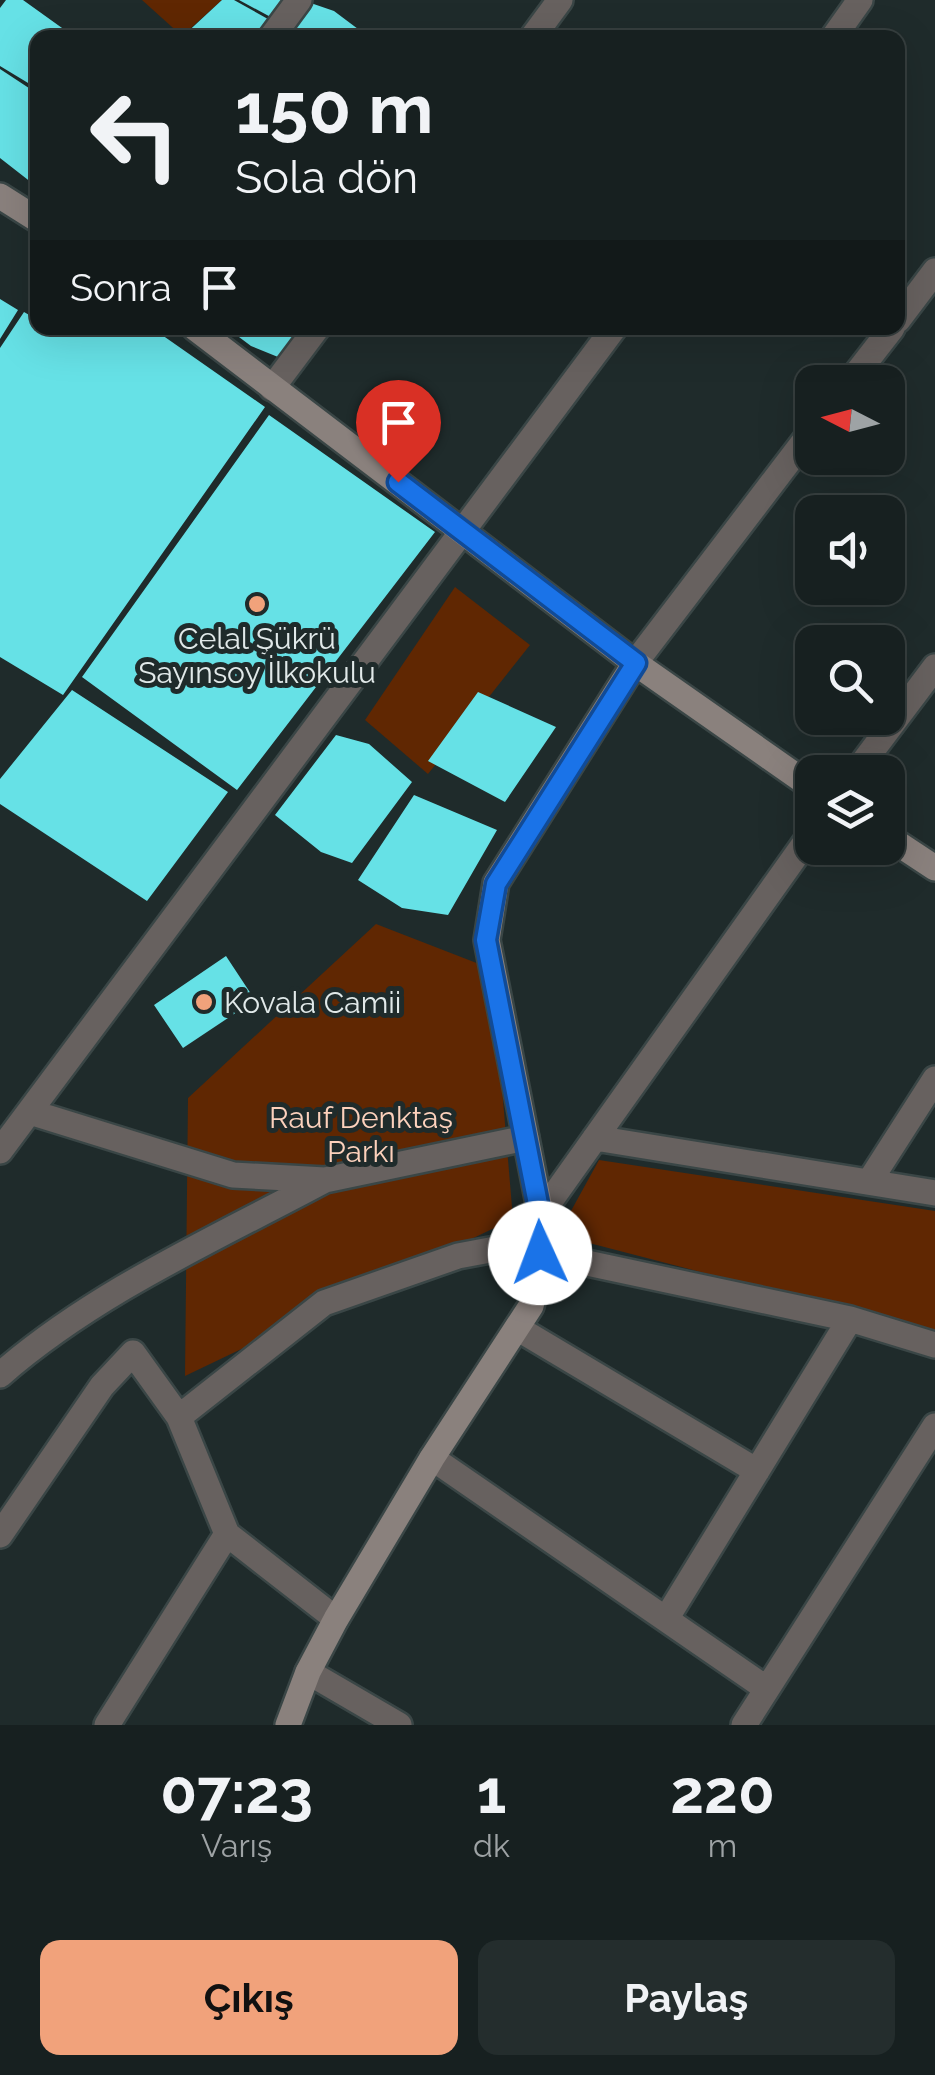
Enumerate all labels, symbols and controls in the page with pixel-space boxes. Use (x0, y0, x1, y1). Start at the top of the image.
text: 150 m (235, 67, 433, 149)
icon: left (70, 70, 200, 200)
text: Sola dön (235, 151, 418, 204)
icon: arrive (192, 260, 247, 315)
text: Sonra (70, 265, 172, 310)
north arrow (795, 365, 905, 475)
map controls (795, 365, 905, 865)
pin (356, 380, 441, 483)
icon: arrive (371, 395, 426, 450)
button: sound (795, 495, 905, 605)
marker: Celal Şükrü Sayınsoy İlkokulu (246, 593, 268, 615)
place label: Celal Şükrü Sayınsoy İlkokulu (138, 621, 376, 690)
button: search (795, 625, 905, 735)
button: layers (795, 755, 905, 865)
place label: Kovala Camii (224, 985, 401, 1020)
marker: Kovala Camii (193, 991, 215, 1013)
park label: Rauf Denktaş Parkı (269, 1100, 453, 1169)
position arrow (488, 1201, 592, 1305)
text: 07:23 (160, 1757, 313, 1827)
text: 1 (477, 1757, 506, 1827)
text: 220 (670, 1757, 775, 1827)
text: Varış (201, 1827, 272, 1864)
text: dk (473, 1827, 510, 1864)
text: m (708, 1827, 737, 1864)
button: Çıkış (40, 1940, 458, 2055)
button: Paylaş (478, 1940, 895, 2055)

